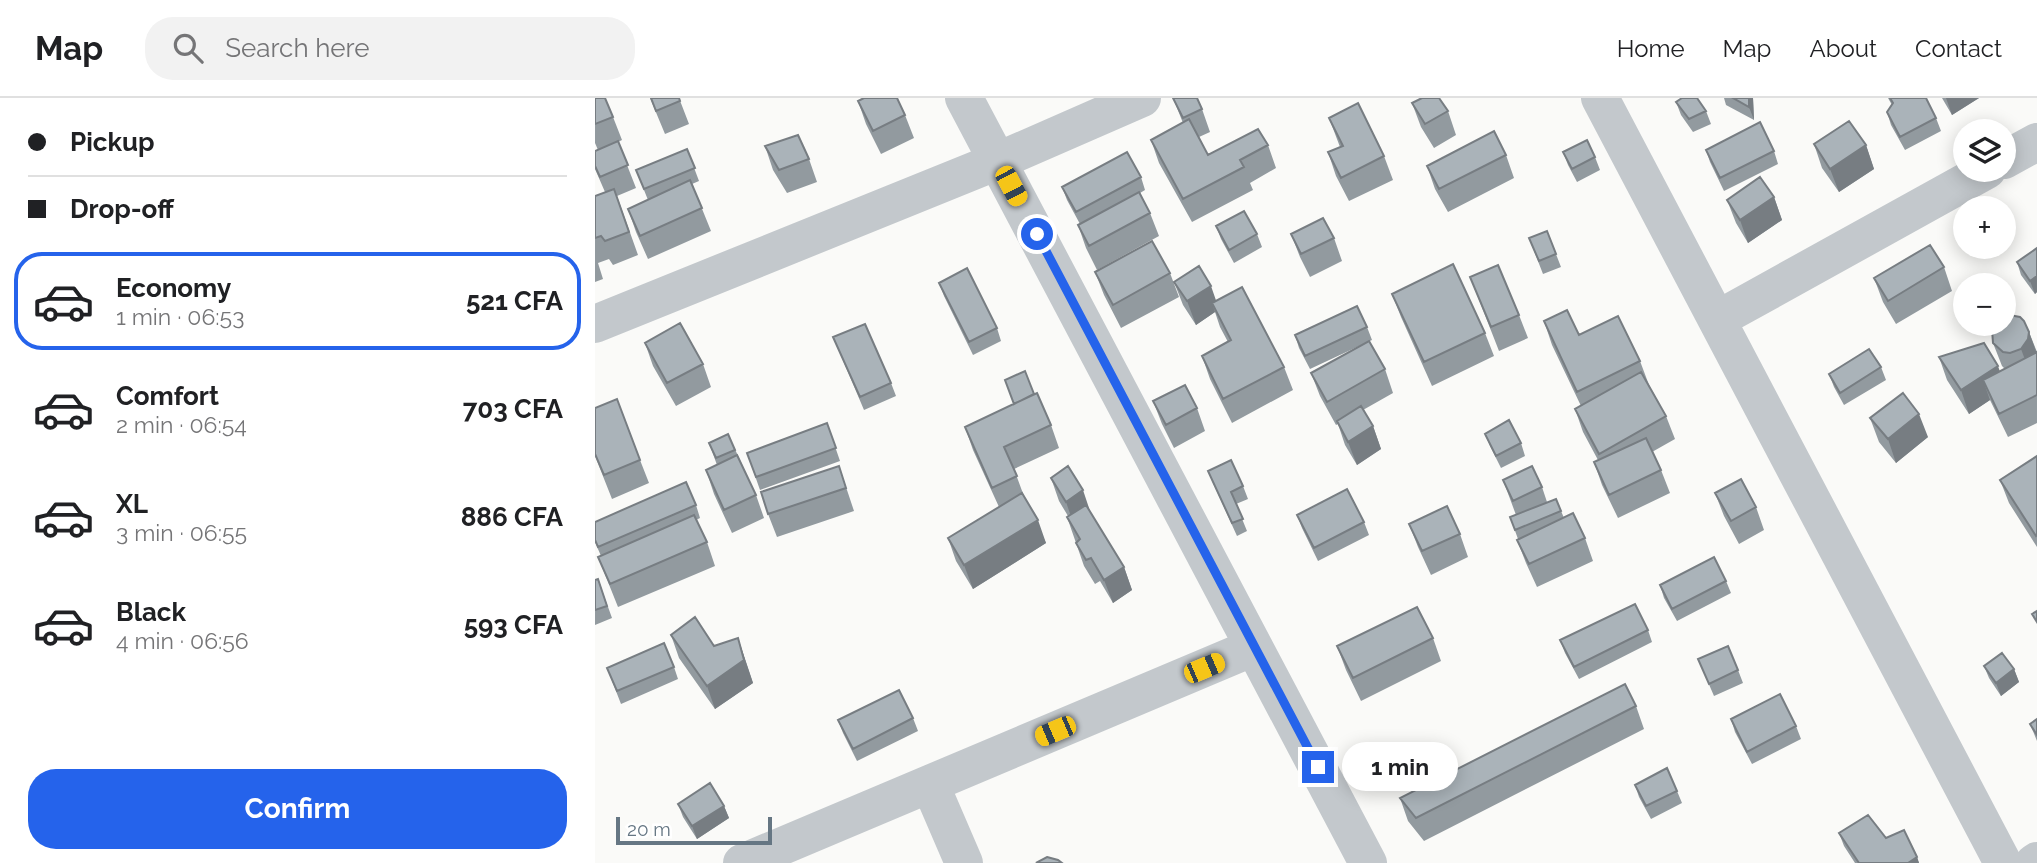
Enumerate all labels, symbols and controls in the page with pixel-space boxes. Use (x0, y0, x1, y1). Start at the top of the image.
search box (145, 17, 635, 80)
text: Map (35, 29, 103, 68)
icon: search (169, 29, 207, 67)
text: Search here (225, 33, 370, 63)
text: Home (1617, 34, 1685, 63)
text: Map (1723, 34, 1771, 63)
text: About (1809, 34, 1877, 63)
text: Contact (1915, 34, 2002, 63)
map controls (1953, 119, 2016, 336)
button: layers (1953, 119, 2016, 182)
text: Pickup (70, 127, 155, 157)
car (992, 163, 1031, 209)
text: Drop-off (70, 194, 174, 224)
button: + (1953, 196, 2016, 259)
route start (1021, 218, 1053, 250)
icon: car (32, 270, 95, 333)
text: Economy (116, 273, 231, 303)
button: − (1953, 273, 2016, 336)
text: 521 CFA (466, 286, 563, 316)
text: 1 min · 06:53 (116, 303, 244, 330)
icon: car (32, 378, 95, 441)
text: Comfort (116, 381, 219, 411)
text: 703 CFA (463, 394, 563, 424)
text: 2 min · 06:54 (116, 411, 247, 438)
icon: car (32, 486, 95, 549)
text: XL (116, 489, 148, 519)
text: 886 CFA (461, 502, 563, 532)
text: 3 min · 06:55 (116, 519, 247, 546)
icon: car (32, 594, 95, 657)
text: Black (116, 597, 186, 627)
text: 593 CFA (464, 610, 563, 640)
text: 4 min · 06:56 (116, 627, 249, 654)
car (1181, 650, 1228, 686)
car (1032, 713, 1079, 749)
callout: 1 min (1343, 742, 1458, 792)
route end (1302, 751, 1334, 783)
text: 1 min (1371, 753, 1429, 780)
button: Confirm (28, 769, 567, 849)
scale bar (616, 814, 772, 846)
text: 20 m (627, 818, 671, 840)

